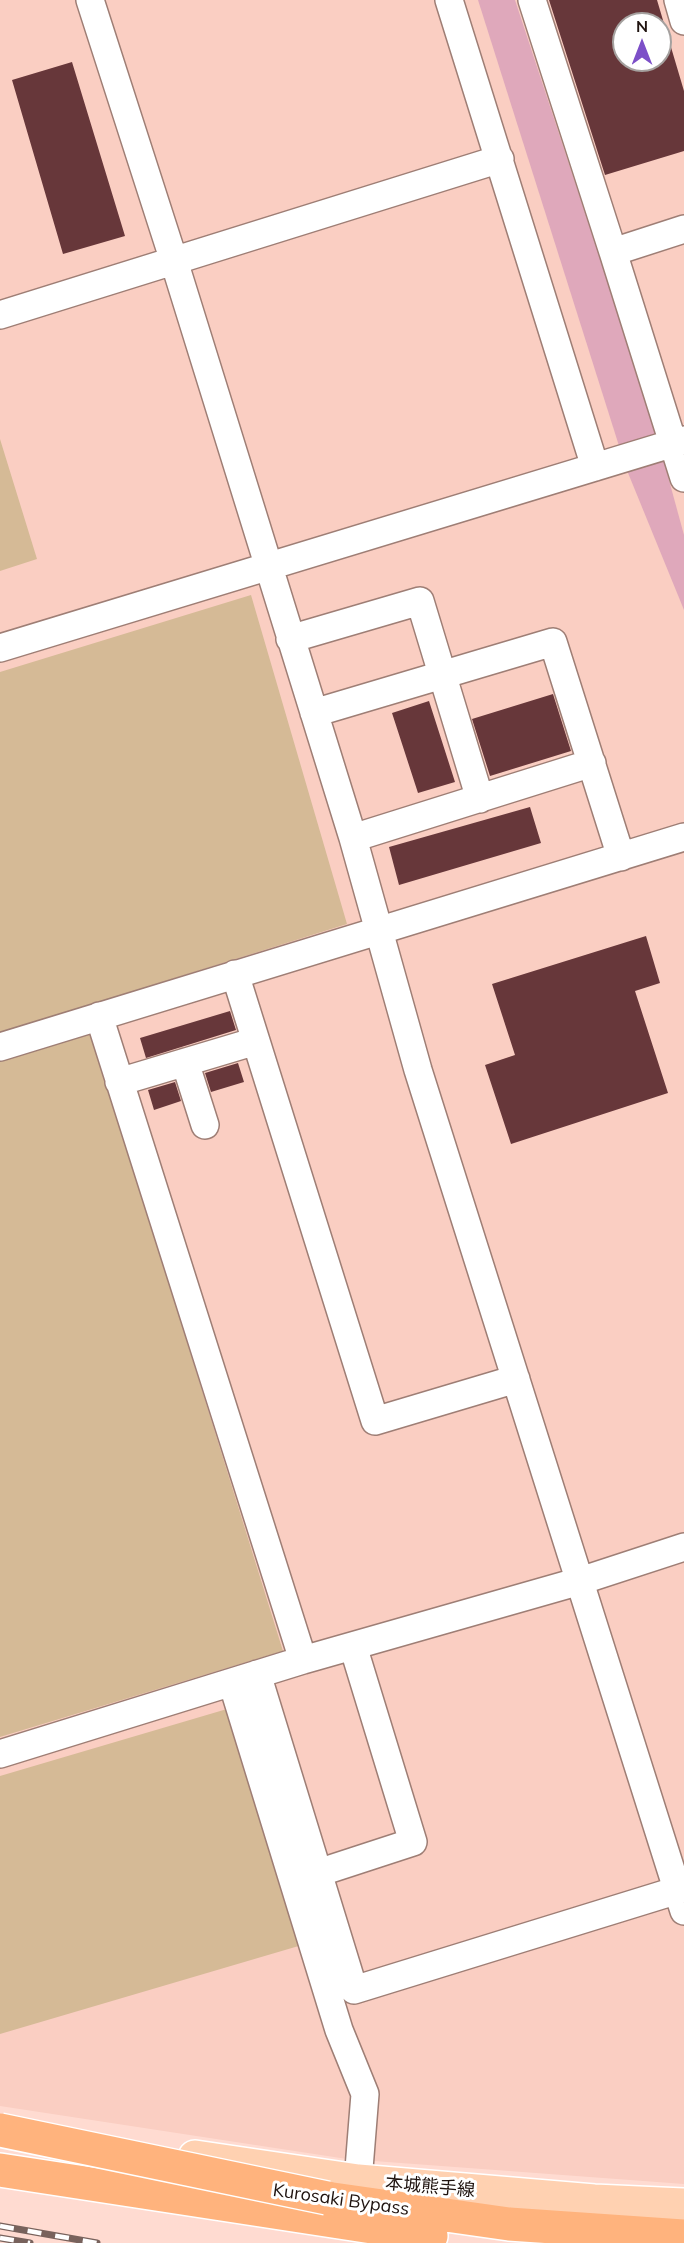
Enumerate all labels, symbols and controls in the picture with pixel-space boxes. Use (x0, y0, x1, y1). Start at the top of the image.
north arrow (612, 12, 672, 72)
text: N (636, 16, 648, 36)
street label: 本城熊手線 (384, 2172, 476, 2202)
street label: Kurosaki Bypass (271, 2180, 411, 2220)

